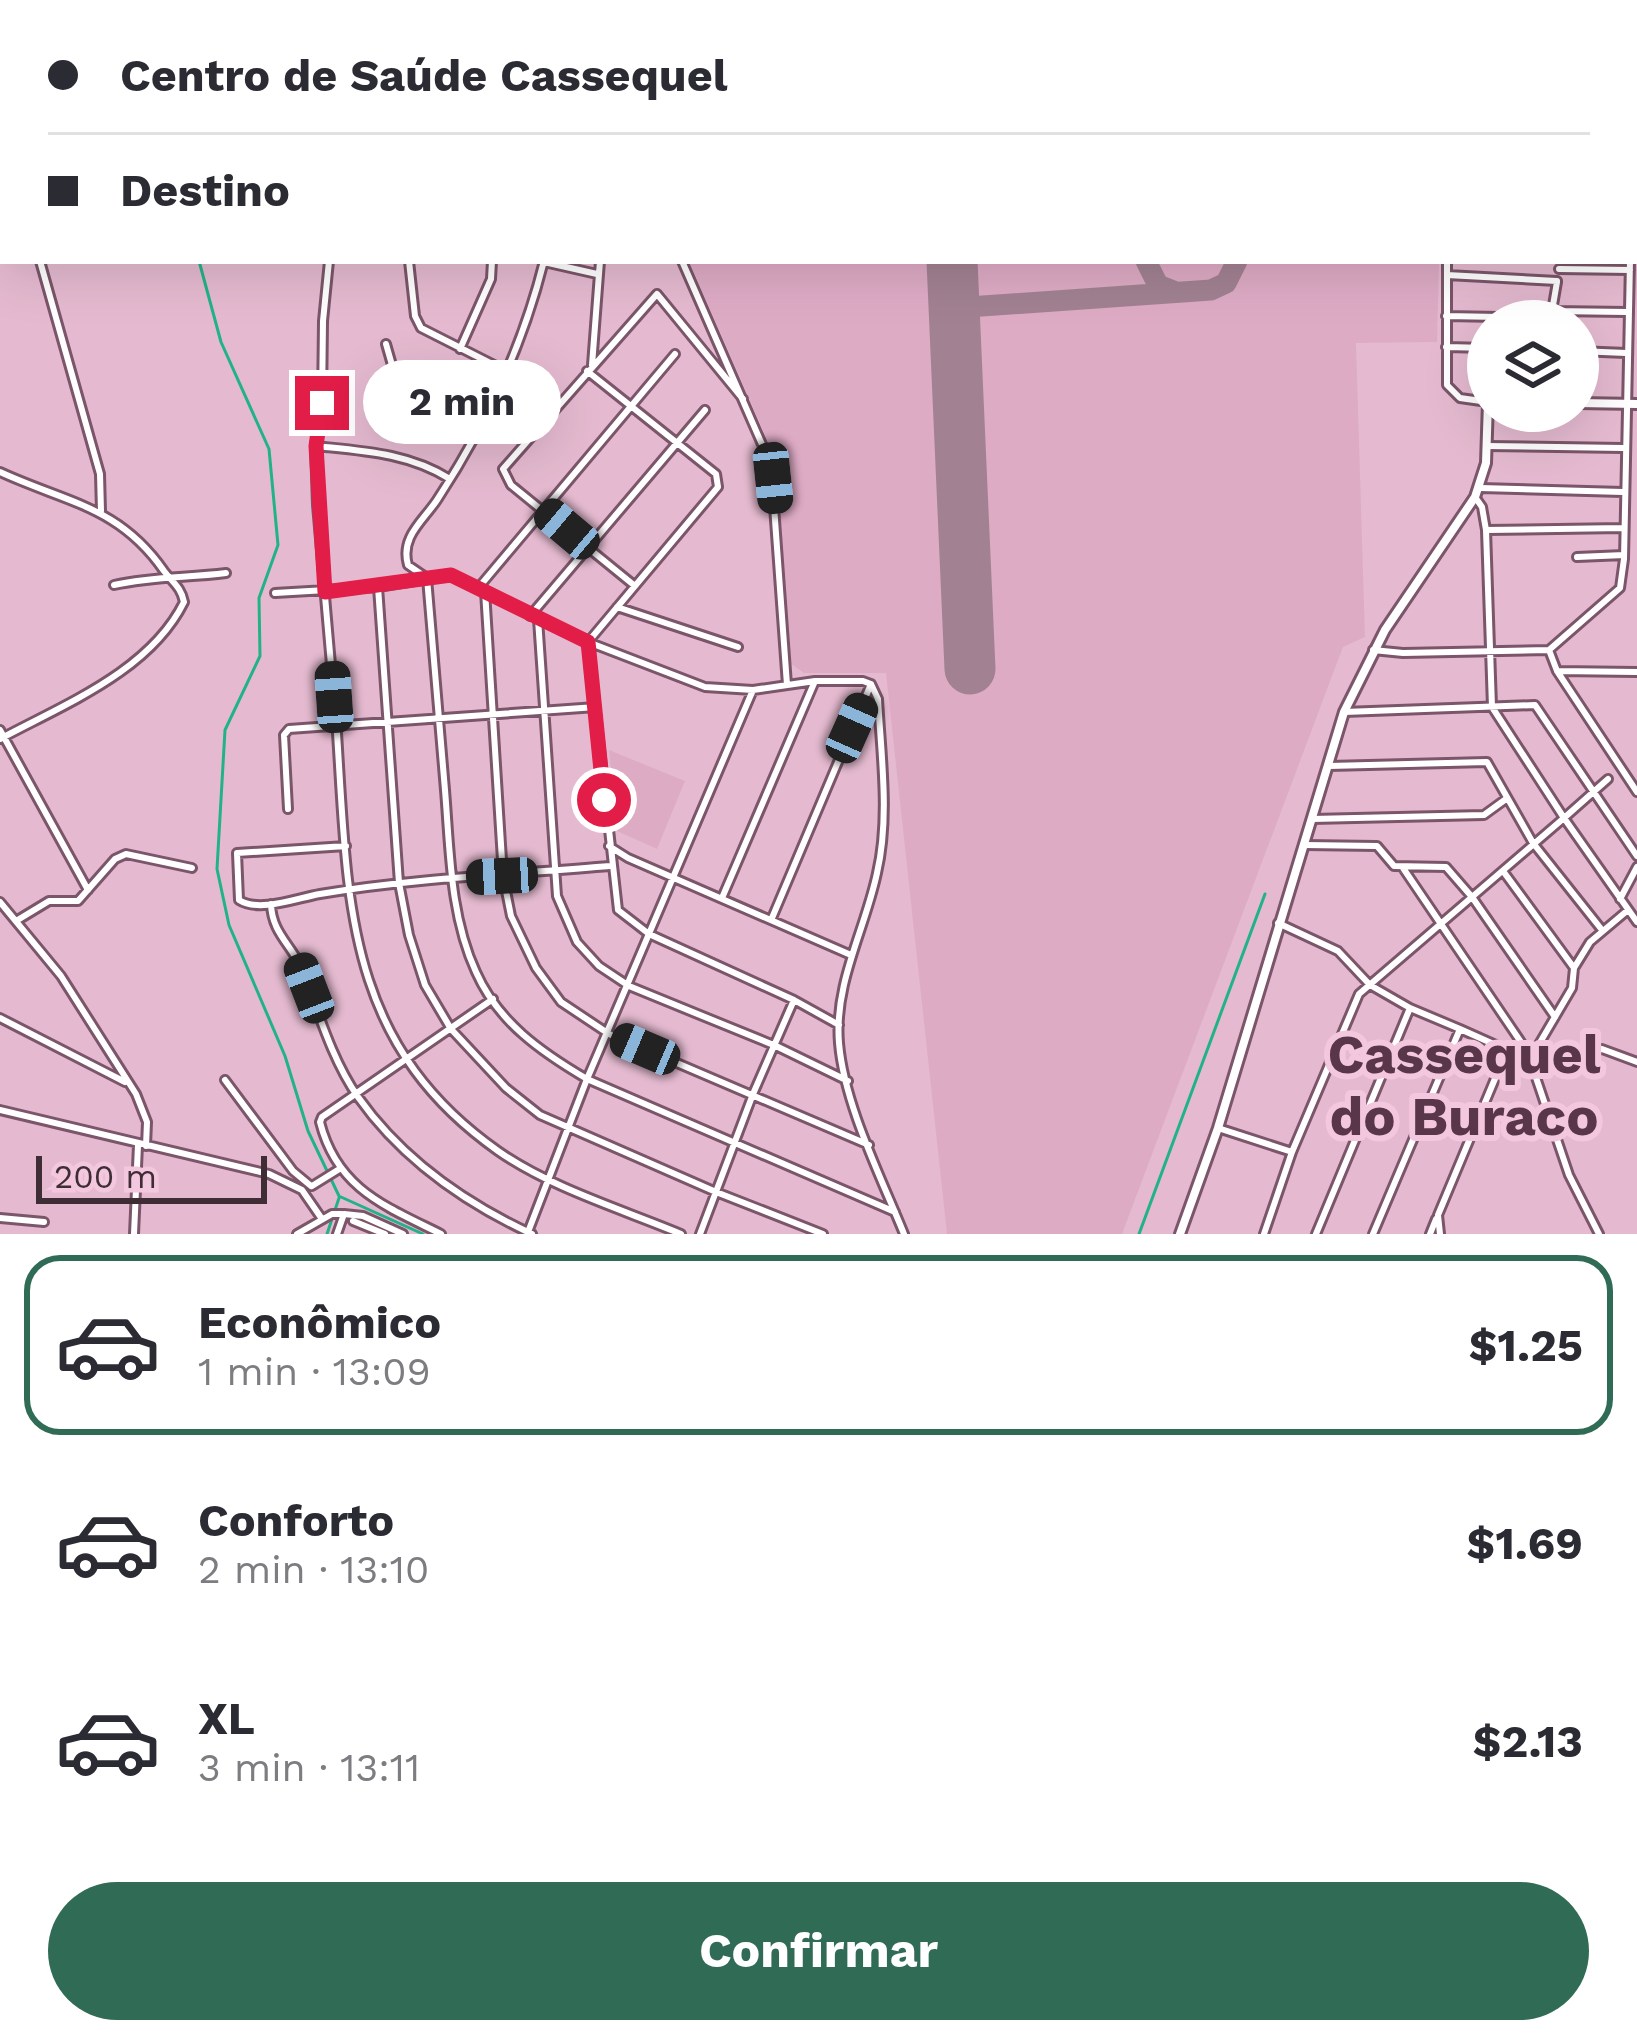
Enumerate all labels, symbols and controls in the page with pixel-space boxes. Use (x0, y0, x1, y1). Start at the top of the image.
text: Centro de Saúde Cassequel (120, 49, 728, 102)
text: Destino (120, 164, 290, 217)
map controls (1467, 300, 1599, 432)
button: layers (1467, 300, 1599, 432)
callout: 2 min (364, 361, 562, 445)
route end (295, 376, 349, 430)
text: 2 min (409, 379, 515, 424)
car (751, 440, 795, 516)
car (528, 492, 606, 566)
car (314, 660, 354, 734)
car (821, 688, 883, 768)
route start (577, 773, 631, 827)
car (465, 856, 539, 896)
car (279, 948, 339, 1028)
car (605, 1018, 685, 1080)
district label: Cassequel do Buraco (1328, 1023, 1601, 1148)
scale bar (36, 1150, 267, 1203)
text: 200 m (54, 1157, 157, 1196)
icon: car (54, 1291, 162, 1399)
text: Econômico (198, 1296, 441, 1349)
text: $1.25 (1469, 1319, 1583, 1372)
text: 1 min · 13:09 (198, 1349, 431, 1394)
icon: car (54, 1489, 162, 1597)
text: Conforto (198, 1494, 394, 1547)
text: $1.69 (1467, 1517, 1583, 1570)
text: 2 min · 13:10 (198, 1547, 429, 1592)
icon: car (54, 1687, 162, 1795)
text: XL (198, 1692, 255, 1745)
text: $2.13 (1473, 1715, 1583, 1768)
text: 3 min · 13:11 (198, 1745, 420, 1790)
button: Confirmar (48, 1882, 1589, 2020)

